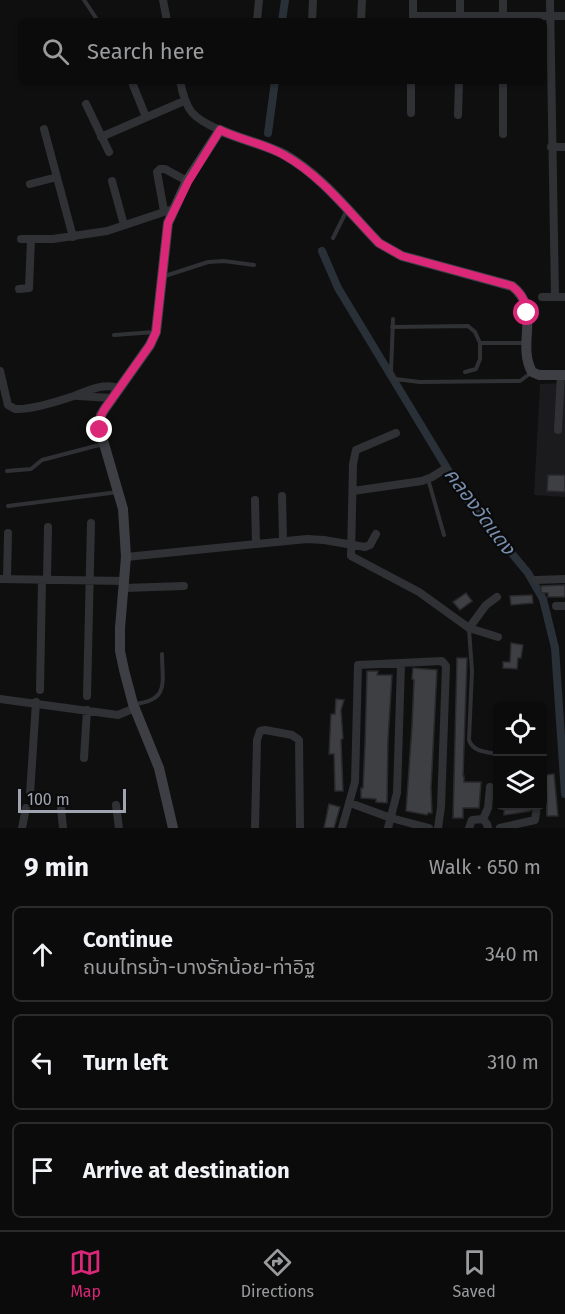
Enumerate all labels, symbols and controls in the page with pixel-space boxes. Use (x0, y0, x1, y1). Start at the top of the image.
search box (18, 18, 547, 84)
icon: search (39, 35, 72, 68)
text: Search here (87, 38, 205, 65)
route start (513, 299, 539, 325)
route end (86, 416, 112, 442)
water label: คลองวัดแดง (440, 463, 521, 560)
map controls (493, 702, 547, 810)
button: locate (493, 702, 547, 756)
button: layers (493, 756, 547, 810)
scale bar (18, 786, 126, 814)
text: 100 m (27, 790, 70, 809)
text: 9 min (24, 852, 89, 883)
text: Walk · 650 m (429, 855, 541, 879)
text: Continue (83, 926, 173, 953)
icon: ahead (26, 938, 59, 971)
text: 340 m (485, 942, 539, 966)
text: ถนนไทรม้า-บางรักน้อย-ท่าอิฐ (83, 955, 315, 979)
icon: left (26, 1046, 59, 1079)
text: Turn left (83, 1049, 168, 1076)
text: 310 m (487, 1050, 539, 1074)
icon: arrive (26, 1154, 59, 1187)
text: Arrive at destination (83, 1157, 290, 1184)
tab: Map (69, 1246, 102, 1301)
tab: Directions (241, 1246, 314, 1301)
tab: Saved (452, 1246, 496, 1301)

